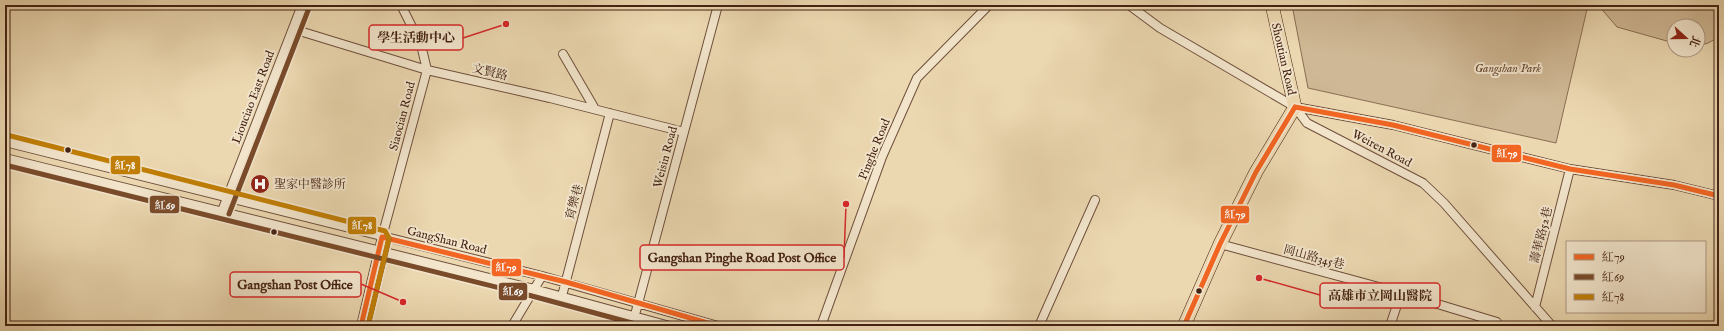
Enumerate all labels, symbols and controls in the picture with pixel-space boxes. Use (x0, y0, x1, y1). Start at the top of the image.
north arrow (1666, 18, 1706, 58)
street label: Shoutian Road (1268, 21, 1299, 97)
callout: 學生活動中心 (369, 25, 463, 50)
text: 學生活動中心 (377, 30, 455, 47)
text: 北 (1686, 34, 1703, 49)
street label: Liouciao East Road (229, 48, 278, 146)
street label: 文賢路 (471, 61, 509, 84)
park label: Gangshan Park (1475, 61, 1541, 77)
street label: Siaocian Road (386, 79, 419, 152)
street label: Pinghe Road (855, 116, 894, 182)
street label: Weisin Road (650, 124, 681, 190)
street label: Weiren Road (1349, 126, 1415, 171)
unlabelled marker (1469, 140, 1479, 150)
line badge: 紅79 (1491, 144, 1522, 163)
unlabelled marker (63, 145, 73, 155)
text: 紅79 (1497, 147, 1518, 161)
line badge: 紅78 (110, 155, 141, 175)
text: 紅78 (115, 159, 135, 173)
hospital icon: 聖家中醫診所 (249, 173, 271, 195)
place label: 聖家中醫診所 (274, 177, 346, 192)
street label: 育樂巷 (563, 183, 586, 221)
line badge: 紅69 (149, 195, 180, 214)
text: 紅69 (155, 199, 175, 213)
line badge: 紅79 (1220, 205, 1250, 224)
street label: 壽華路52巷 (1527, 205, 1556, 265)
text: 紅79 (1225, 208, 1246, 222)
line badge: 紅78 (347, 216, 377, 235)
text: 紅78 (352, 219, 372, 233)
street label: GangShan Road (406, 223, 489, 258)
unlabelled marker (269, 227, 279, 237)
legend (1566, 241, 1706, 313)
street label: 岡山路345巷 (1282, 242, 1346, 273)
callout: Gangshan Pinghe Road Post Office (640, 245, 844, 270)
text: Gangshan Pinghe Road Post Office (648, 250, 836, 267)
text: 紅79 (1602, 250, 1625, 265)
line badge: 紅79 (491, 258, 522, 277)
text: 紅79 (496, 261, 517, 275)
text: 紅69 (1602, 270, 1624, 285)
callout: Gangshan Post Office (230, 272, 361, 297)
text: Gangshan Post Office (237, 277, 353, 294)
line badge: 紅69 (498, 282, 528, 301)
callout: 高雄市立岡山醫院 (1320, 283, 1440, 308)
text: 紅69 (503, 285, 523, 299)
unlabelled marker (1194, 286, 1204, 296)
text: 高雄市立岡山醫院 (1328, 288, 1432, 305)
text: 紅78 (1602, 290, 1625, 305)

